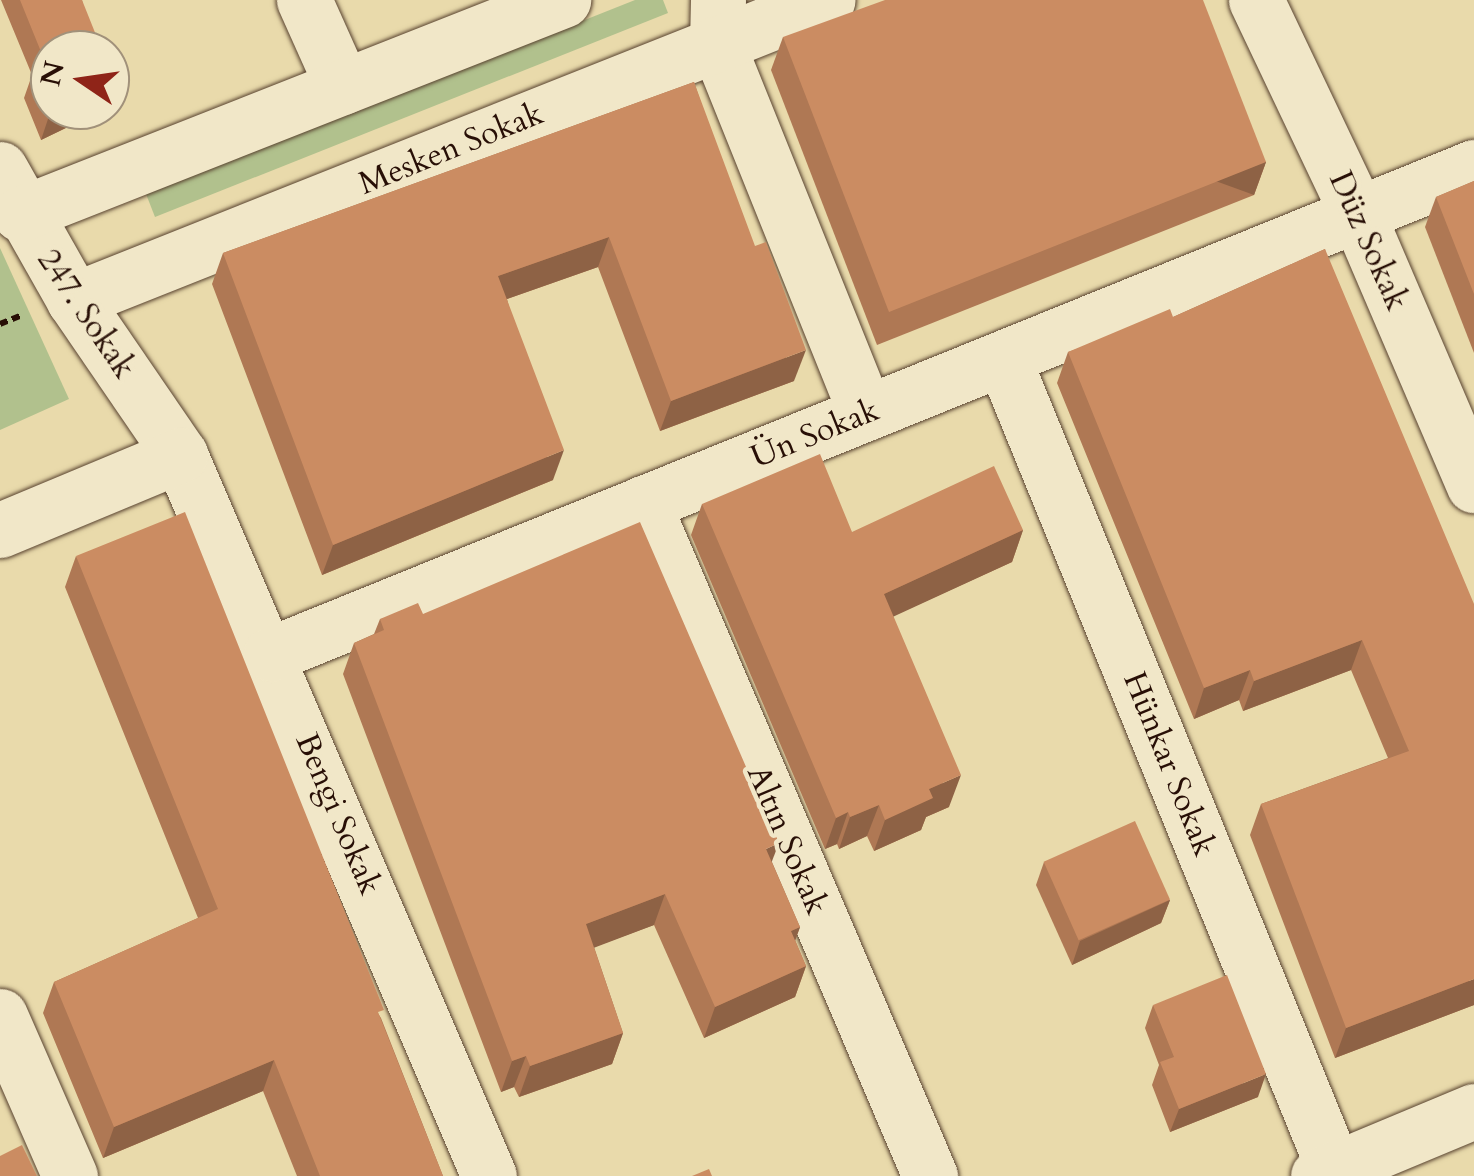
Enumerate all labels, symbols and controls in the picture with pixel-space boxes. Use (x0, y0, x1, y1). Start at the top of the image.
north arrow (30, 30, 130, 130)
text: N (31, 58, 74, 90)
street label: Mesken Sokak (353, 95, 549, 203)
street label: Düz Sokak (1320, 166, 1416, 316)
street label: 247. Sokak (29, 242, 143, 386)
street label: Ün Sokak (746, 391, 884, 477)
street label: Hünkar Sokak (1115, 666, 1223, 862)
street label: Bengi Sokak (287, 728, 389, 900)
street label: Altın Sokak (738, 760, 836, 920)

